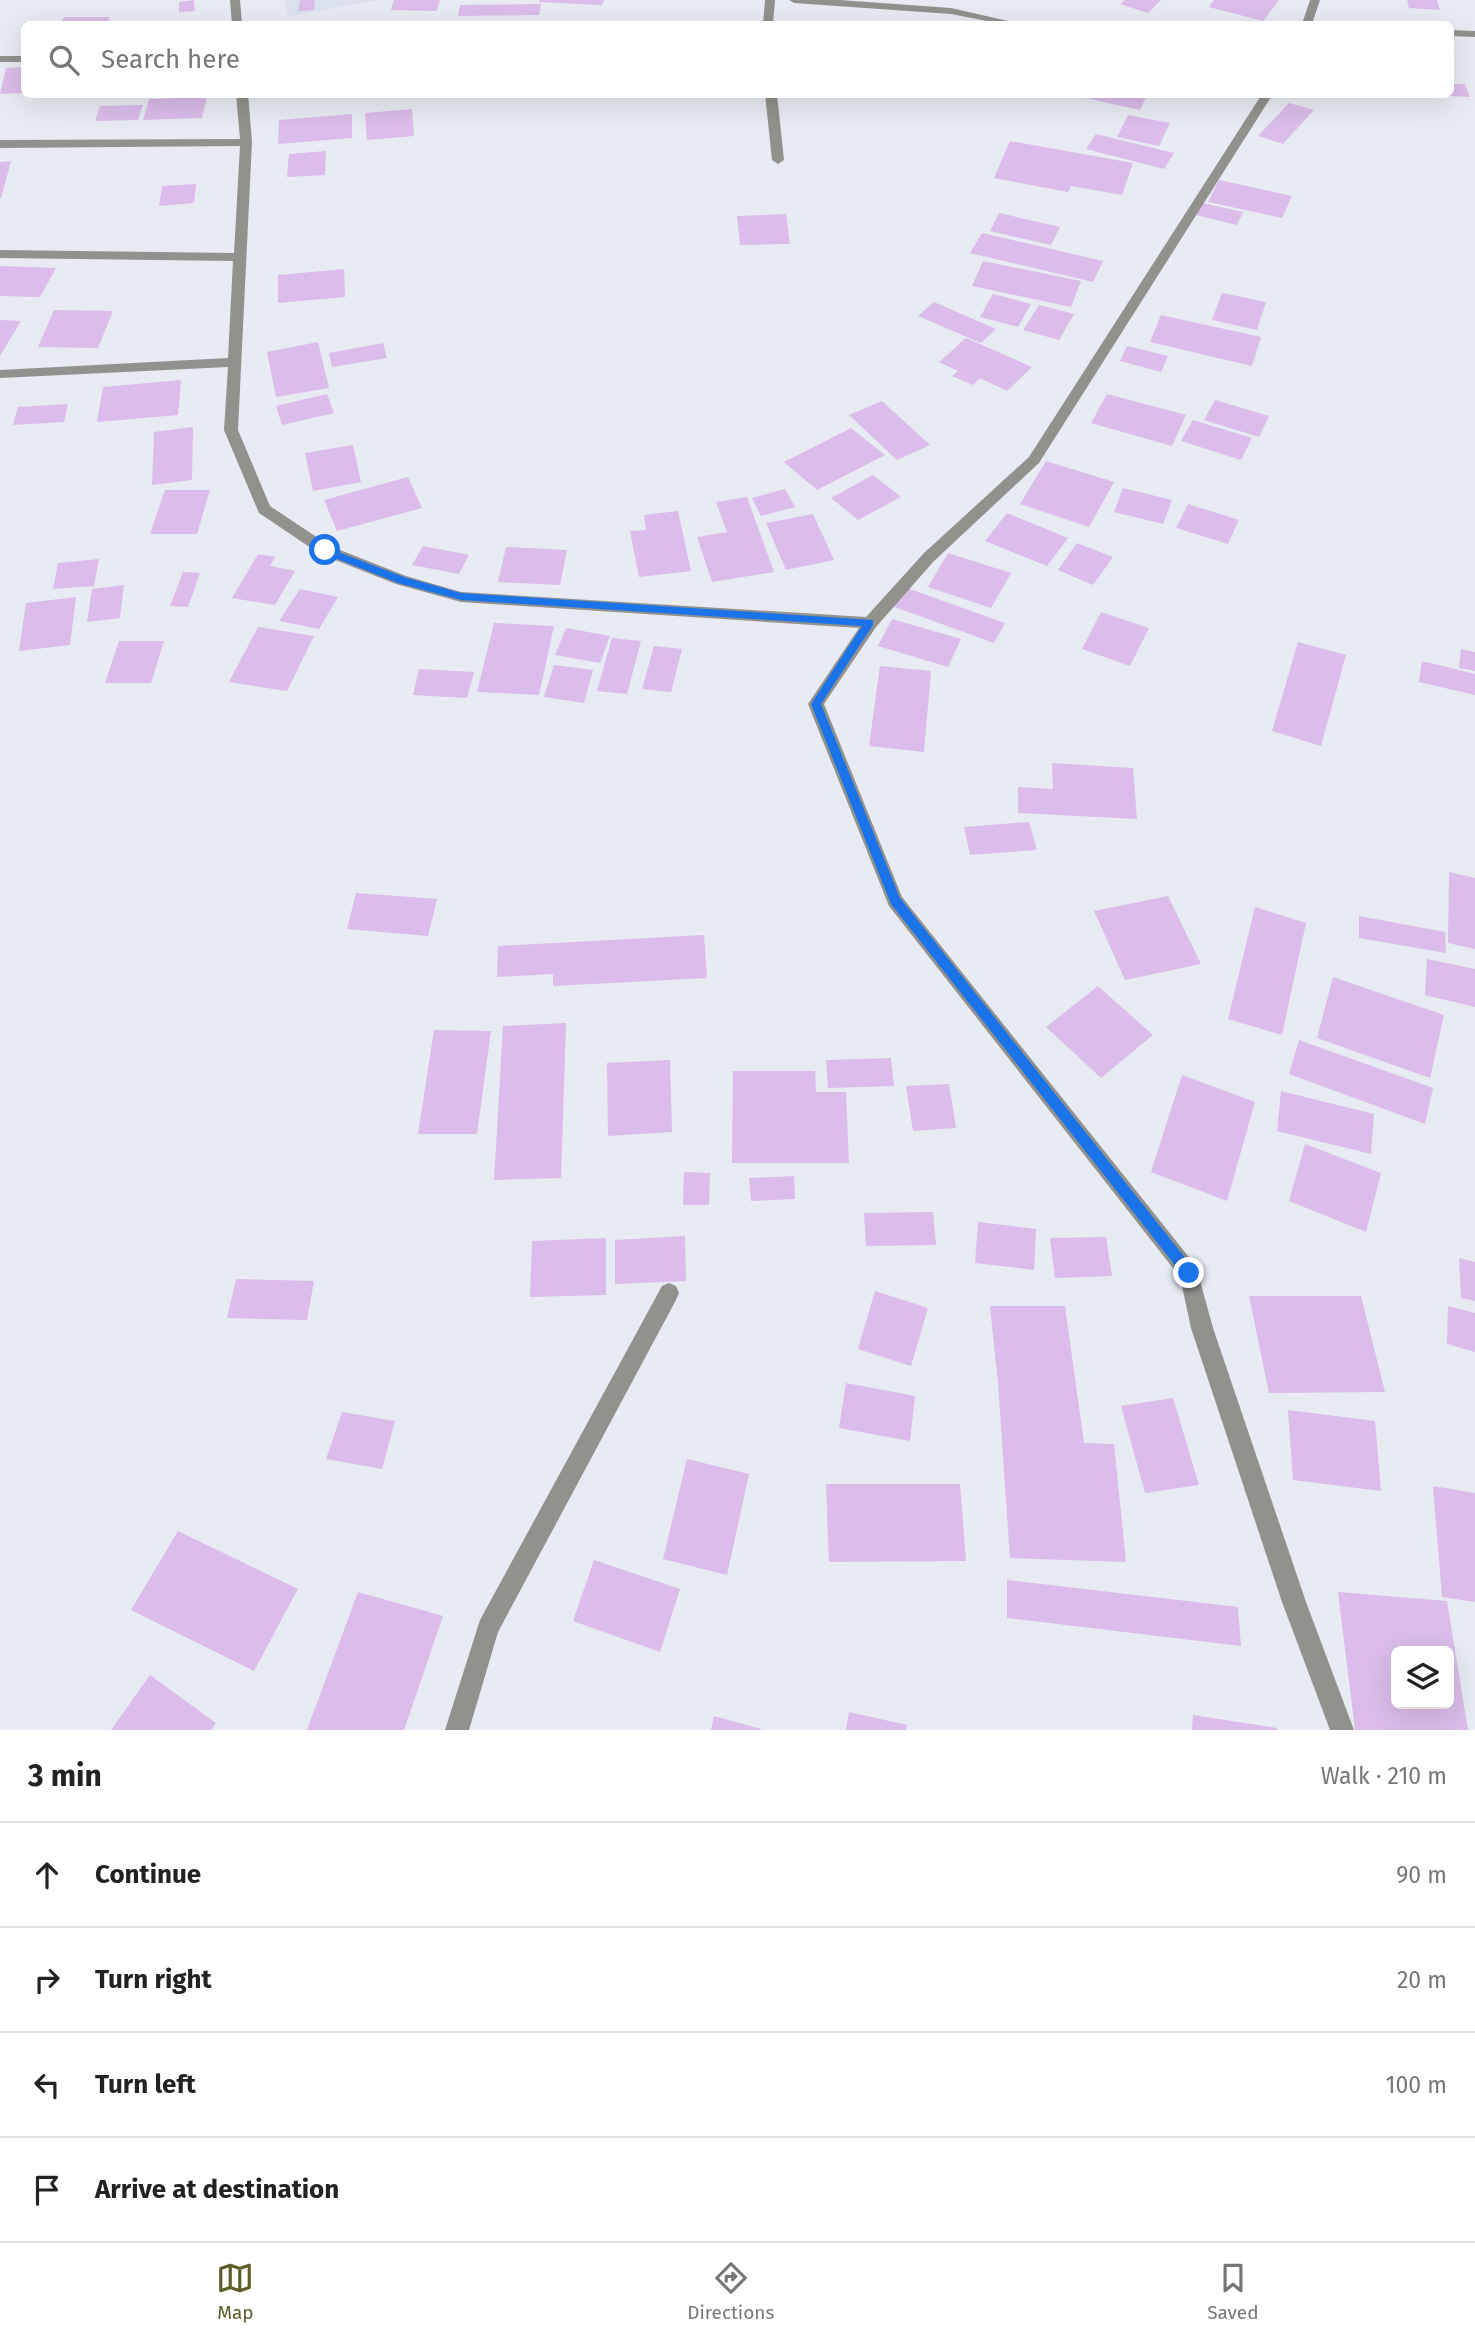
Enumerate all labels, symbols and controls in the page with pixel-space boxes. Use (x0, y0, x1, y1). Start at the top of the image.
search box (21, 21, 1454, 98)
icon: search (45, 41, 83, 79)
text: Search here (101, 44, 240, 75)
route start (309, 534, 340, 565)
route end (1173, 1257, 1204, 1288)
map controls (1391, 1646, 1454, 1709)
button: layers (1391, 1646, 1454, 1709)
text: 3 min (28, 1758, 102, 1794)
text: Walk · 210 m (1321, 1762, 1447, 1790)
icon: ahead (28, 1856, 66, 1894)
text: Continue (95, 1859, 201, 1890)
text: 90 m (1396, 1861, 1447, 1889)
icon: right (28, 1961, 66, 1999)
text: Turn right (95, 1964, 212, 1995)
text: 20 m (1397, 1966, 1447, 1994)
icon: left (28, 2066, 66, 2104)
text: Turn left (95, 2069, 196, 2100)
text: 100 m (1386, 2071, 1447, 2099)
icon: arrive (28, 2171, 66, 2209)
text: Arrive at destination (95, 2174, 339, 2205)
tab: Map (216, 2259, 254, 2324)
tab: Directions (687, 2259, 774, 2324)
tab: Saved (1207, 2259, 1259, 2324)

